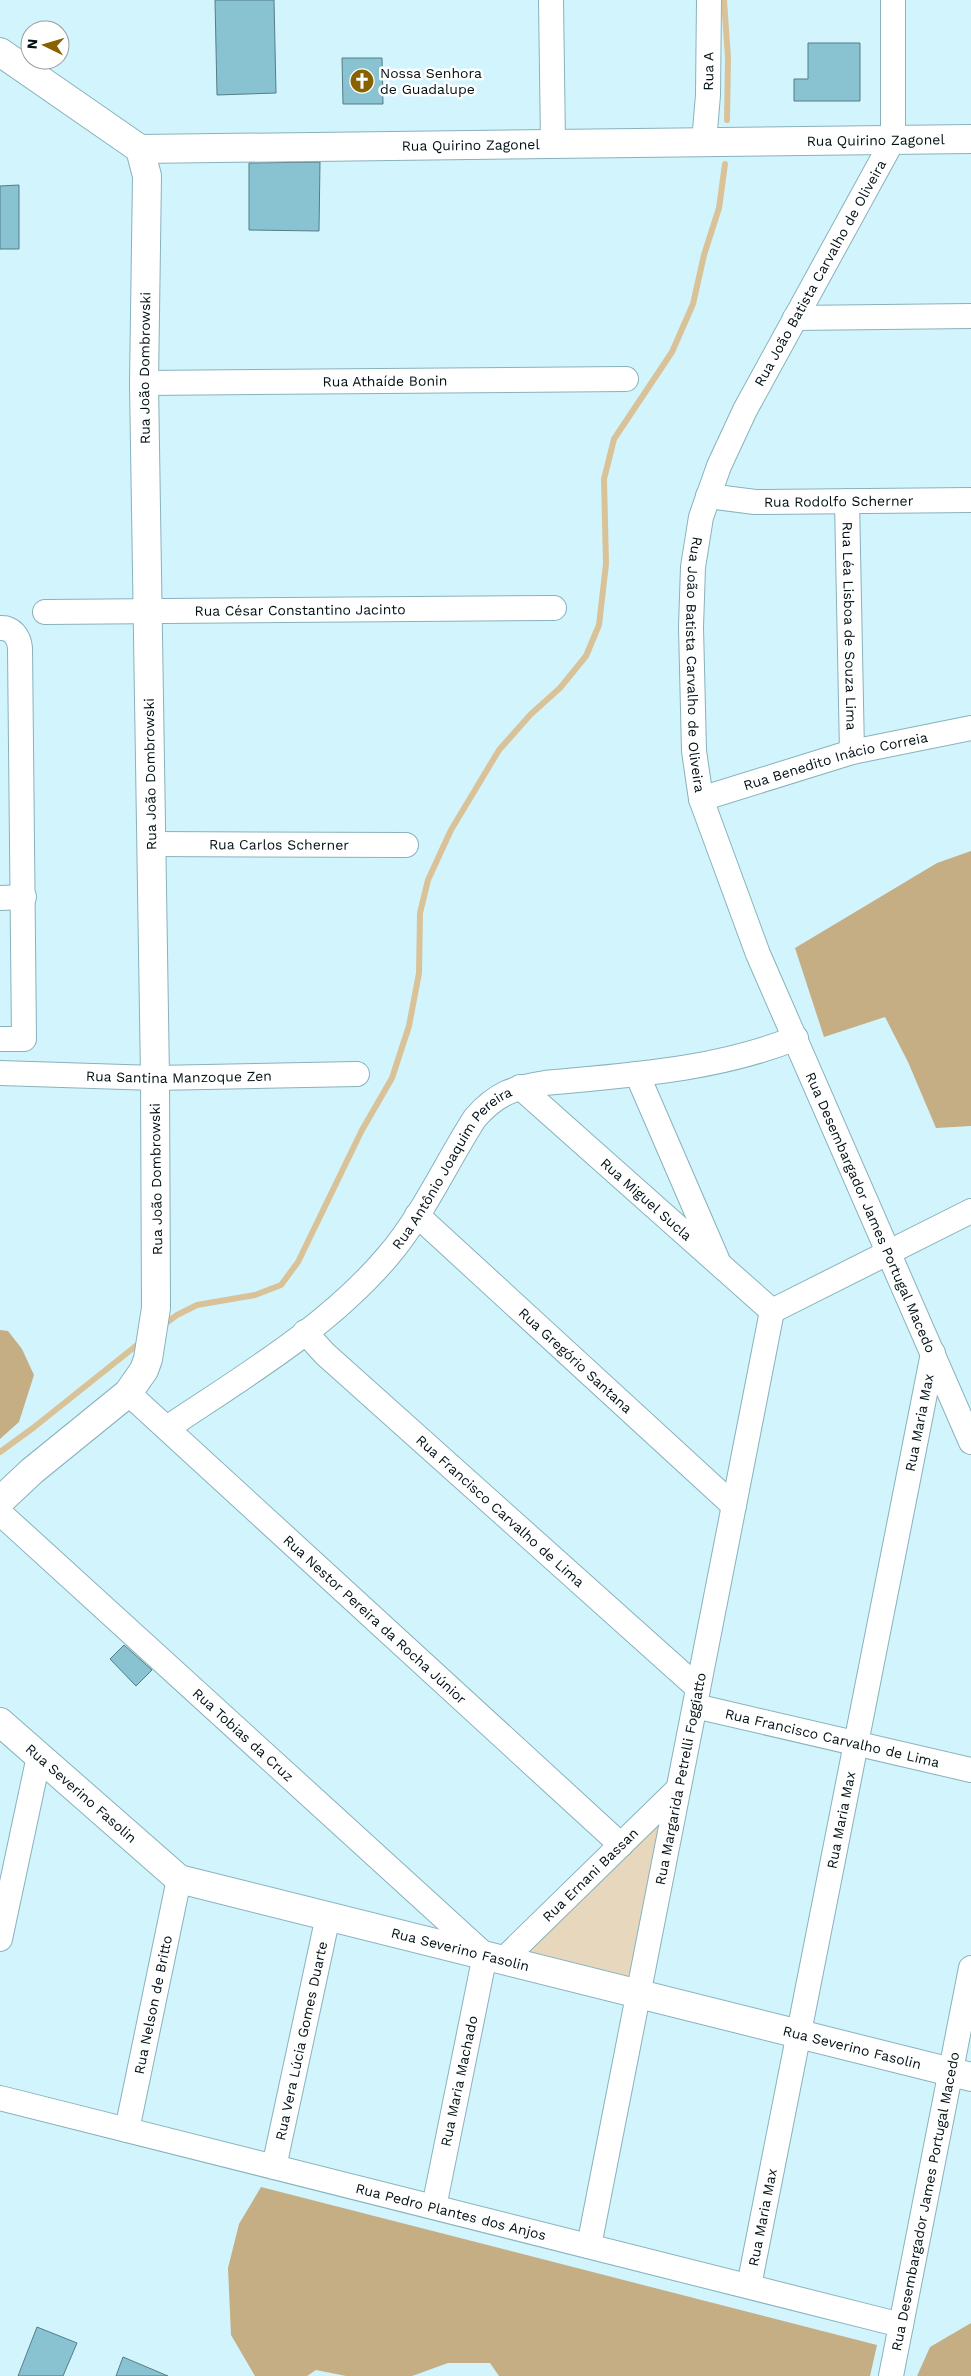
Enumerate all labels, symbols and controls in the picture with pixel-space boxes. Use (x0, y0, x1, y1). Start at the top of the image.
north arrow (20, 20, 70, 70)
text: N (24, 38, 40, 50)
street label: Rua A (700, 52, 716, 91)
place label: Nossa Senhora de Guadalupe (380, 65, 482, 97)
church icon: Nossa Senhora de Guadalupe (349, 68, 375, 94)
street label: Rua Quirino Zagonel (807, 131, 945, 149)
street label: Rua Quirino Zagonel (402, 136, 540, 154)
street label: Rua João Batista Carvalho de Oliveira (751, 157, 889, 389)
street label: Rua João Dombrowski (136, 292, 153, 444)
street label: Rua Athaíde Bonin (322, 372, 447, 390)
street label: Rua Rodolfo Scherner (764, 493, 914, 510)
street label: Rua Léa Lisboa de Souza Lima (839, 521, 860, 731)
street label: Rua João Batista Carvalho de Oliveira (683, 536, 708, 794)
street label: Rua César Constantino Jacinto (194, 601, 406, 619)
street label: Rua João Dombrowski (141, 698, 159, 850)
street label: Rua Benedito Inácio Correia (741, 729, 929, 793)
street label: Rua Carlos Scherner (209, 836, 349, 853)
street label: Rua Santina Manzoque Zen (86, 1068, 272, 1086)
street label: Rua Desembargador James Portugal Macedo (803, 1070, 939, 1355)
street label: Rua Antônio Joaquim Pereira (389, 1084, 514, 1252)
street label: Rua João Dombrowski (147, 1103, 165, 1255)
street label: Rua Miguel Sucla (598, 1155, 695, 1244)
street label: Rua Gregório Santana (515, 1304, 635, 1416)
street label: Rua Maria Max (902, 1372, 937, 1473)
street label: Rua Francisco Carvalho de Lima (413, 1432, 588, 1590)
street label: Rua Nestor Pereira da Rocha Júnior (280, 1532, 470, 1707)
street label: Rua Margarida Petrelli Foggiatto (652, 1671, 709, 1886)
street label: Rua Tobias da Cruz (190, 1685, 297, 1784)
street label: Rua Francisco Carvalho de Lima (723, 1705, 941, 1770)
street label: Rua Severino Fasolin (23, 1740, 140, 1846)
street label: Rua Maria Max (823, 1770, 858, 1870)
street label: Rua Ernani Bassan (539, 1825, 641, 1925)
street label: Rua Severino Fasolin (389, 1924, 531, 1974)
street label: Rua Nelson de Britto (131, 1934, 175, 2076)
street label: Rua Vera Lúcia Gomes Duarte (272, 1940, 330, 2142)
street label: Rua Maria Machado (437, 2014, 481, 2148)
street label: Rua Severino Fasolin (781, 2022, 923, 2072)
street label: Rua Desembargador James Portugal Macedo (888, 2050, 962, 2352)
street label: Rua Maria Max (745, 2167, 780, 2267)
street label: Rua Pedro Plantes dos Anjos (354, 2180, 548, 2243)

